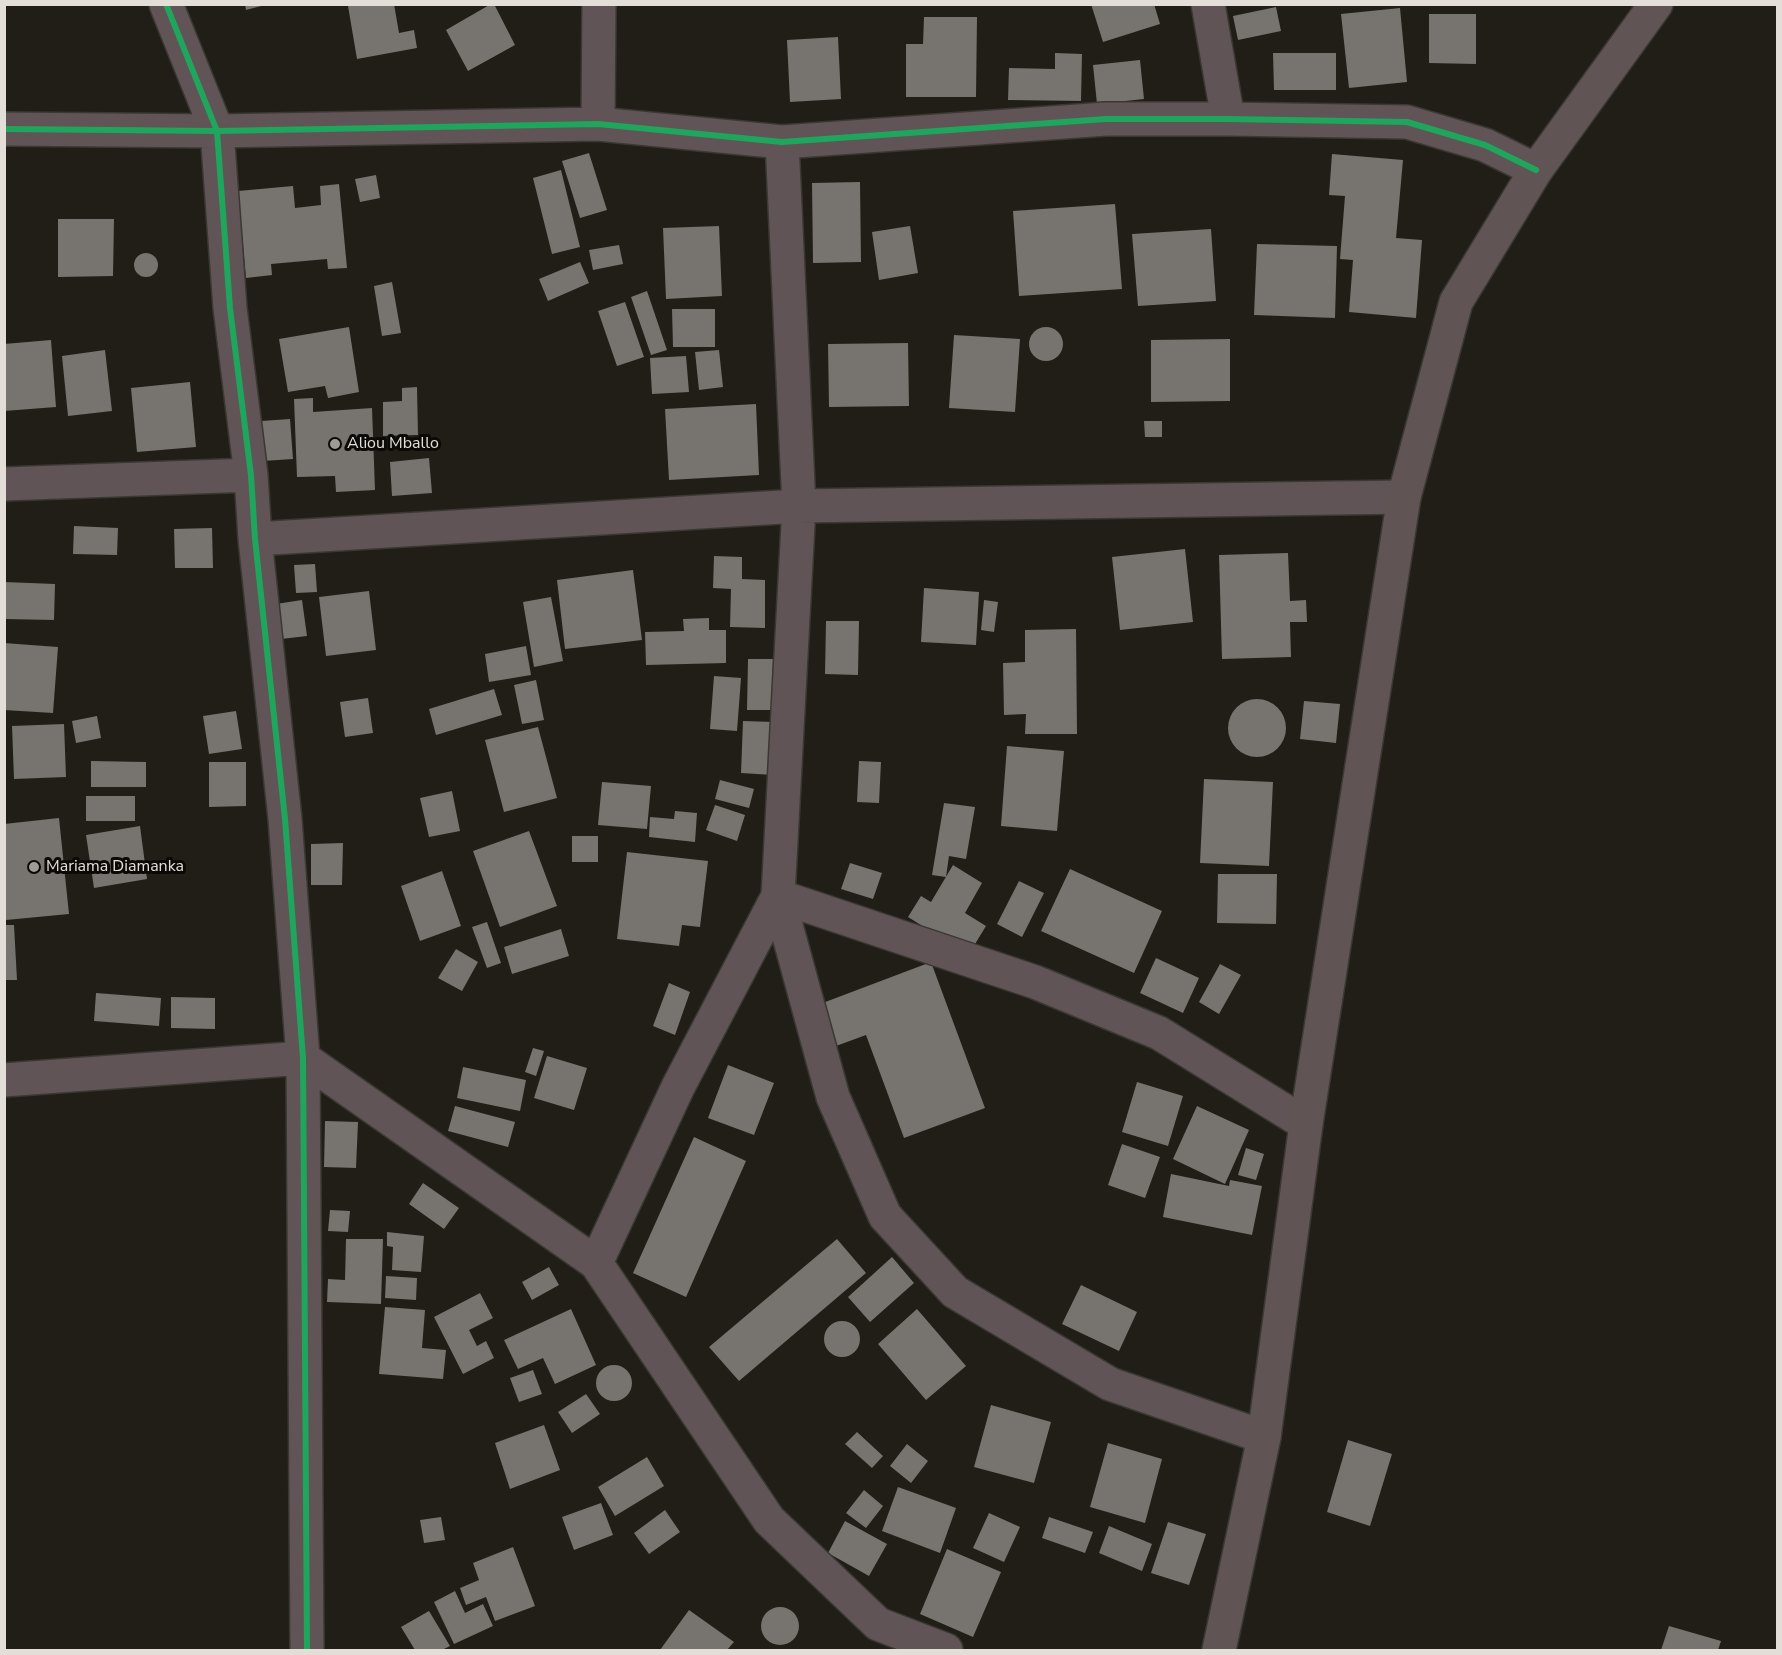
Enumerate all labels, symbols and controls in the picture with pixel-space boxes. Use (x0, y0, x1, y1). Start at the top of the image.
place label: Aliou Mballo (347, 434, 439, 454)
marker: Aliou Mballo (328, 437, 342, 451)
place label: Mariama Diamanka (46, 857, 184, 877)
marker: Mariama Diamanka (27, 860, 41, 874)

